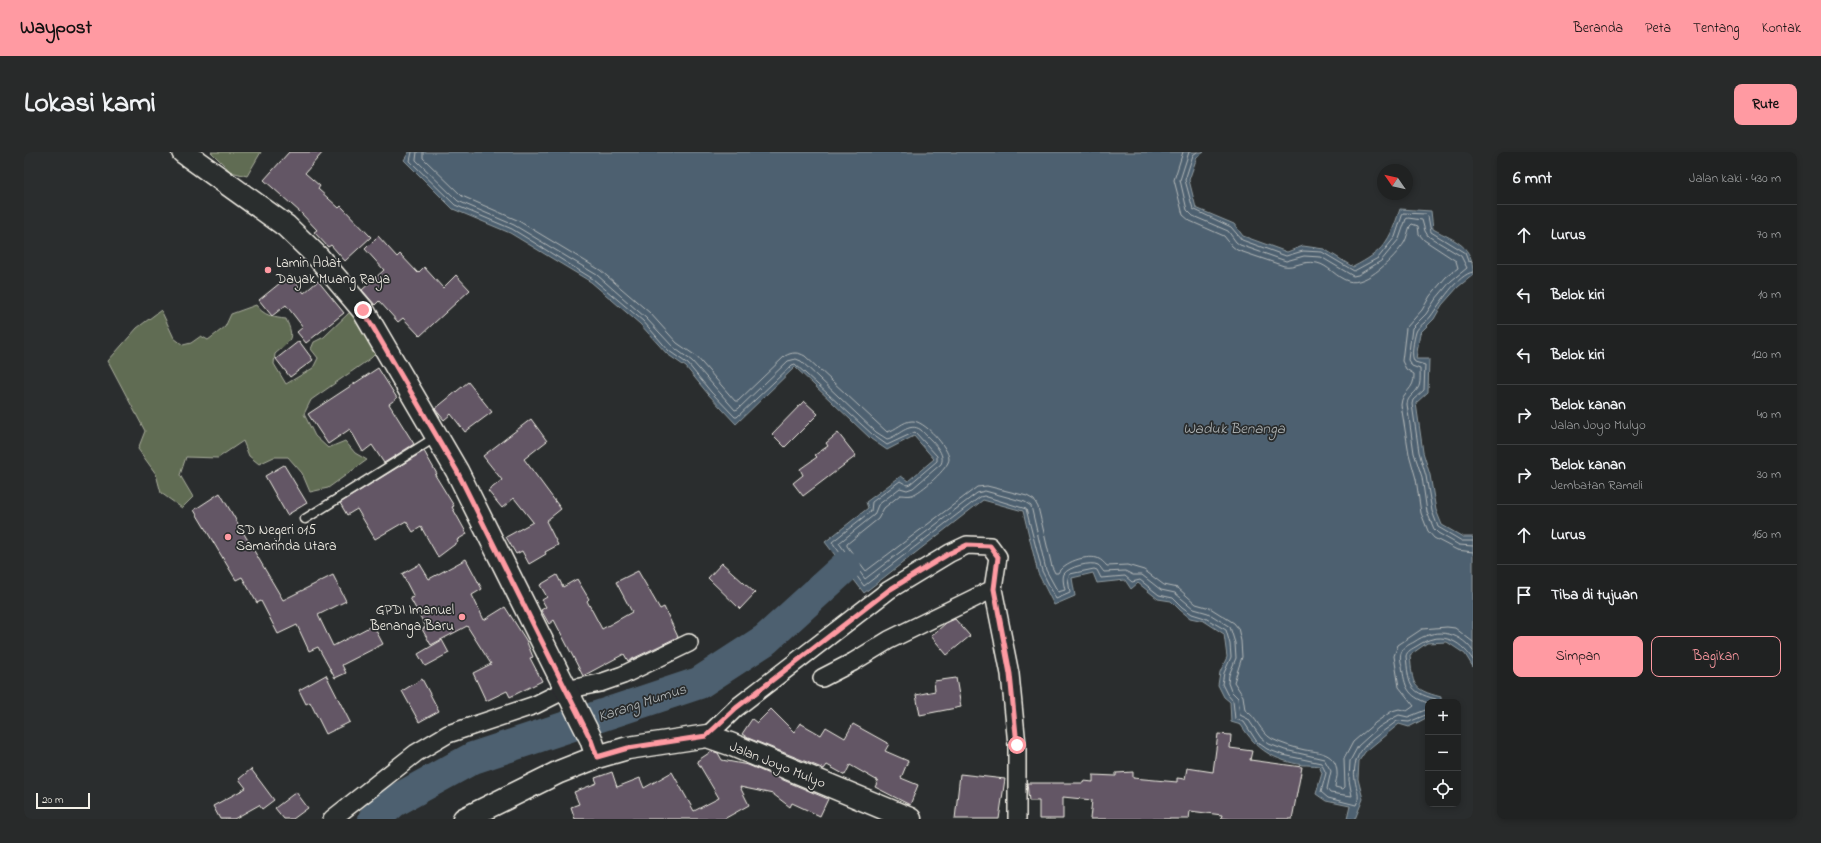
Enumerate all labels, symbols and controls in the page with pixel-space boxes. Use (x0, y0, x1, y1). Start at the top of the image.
text: Waypost (20, 15, 92, 42)
text: Beranda (1573, 18, 1623, 39)
text: Peta (1645, 18, 1671, 39)
text: Tentang (1693, 18, 1740, 39)
text: Kontak (1762, 18, 1801, 39)
text: Lokasi kami (24, 84, 156, 125)
button: Rute (1734, 84, 1797, 125)
north arrow (1377, 164, 1413, 200)
text: 6 mnt (1513, 166, 1552, 191)
text: Jalan kaki · 430 m (1689, 169, 1781, 188)
icon: ahead (1513, 224, 1535, 246)
text: Lurus (1551, 224, 1586, 246)
text: 70 m (1757, 225, 1781, 244)
place label: Lamin Adat Dayak Muang Raya (275, 253, 390, 291)
marker: Lamin Adat Dayak Muang Raya (263, 265, 273, 275)
icon: left (1513, 284, 1535, 306)
text: Belok kiri (1551, 284, 1605, 306)
text: 10 m (1758, 285, 1781, 304)
route end (354, 301, 372, 319)
icon: left (1513, 344, 1535, 366)
text: Belok kiri (1551, 344, 1605, 366)
text: 120 m (1751, 345, 1781, 364)
text: Belok kanan (1551, 394, 1626, 416)
icon: right (1513, 404, 1535, 426)
text: 40 m (1757, 405, 1781, 424)
text: Jalan Joyo Mulyo (1551, 416, 1646, 435)
water label: Waduk Benanga (1183, 418, 1286, 441)
text: Belok kanan (1551, 454, 1626, 476)
icon: right (1513, 464, 1535, 486)
text: 30 m (1757, 465, 1781, 484)
text: Jembatan Rameli (1551, 476, 1643, 495)
place label: SD Negeri 015 Samarinda Utara (236, 520, 337, 557)
icon: ahead (1513, 524, 1535, 546)
text: Lurus (1551, 524, 1586, 546)
text: 160 m (1752, 525, 1781, 544)
marker: SD Negeri 015 Samarinda Utara (223, 532, 233, 542)
icon: arrive (1513, 584, 1535, 606)
text: Tiba di tujuan (1551, 584, 1638, 606)
place label: GPDI Imanuel Benanga Baru (369, 600, 454, 638)
marker: GPDI Imanuel Benanga Baru (457, 612, 467, 622)
button: Simpan (1513, 636, 1643, 677)
button: Bagikan (1651, 636, 1781, 677)
water label: Karang Mumus (595, 678, 690, 728)
map controls (1425, 699, 1461, 807)
button: + (1425, 699, 1461, 735)
button: − (1425, 735, 1461, 771)
route start (1008, 736, 1026, 754)
street label: Jalan Joyo Mulyo (726, 737, 829, 795)
button: locate (1425, 771, 1461, 807)
scale bar (36, 791, 90, 810)
text: 20 m (42, 792, 64, 808)

